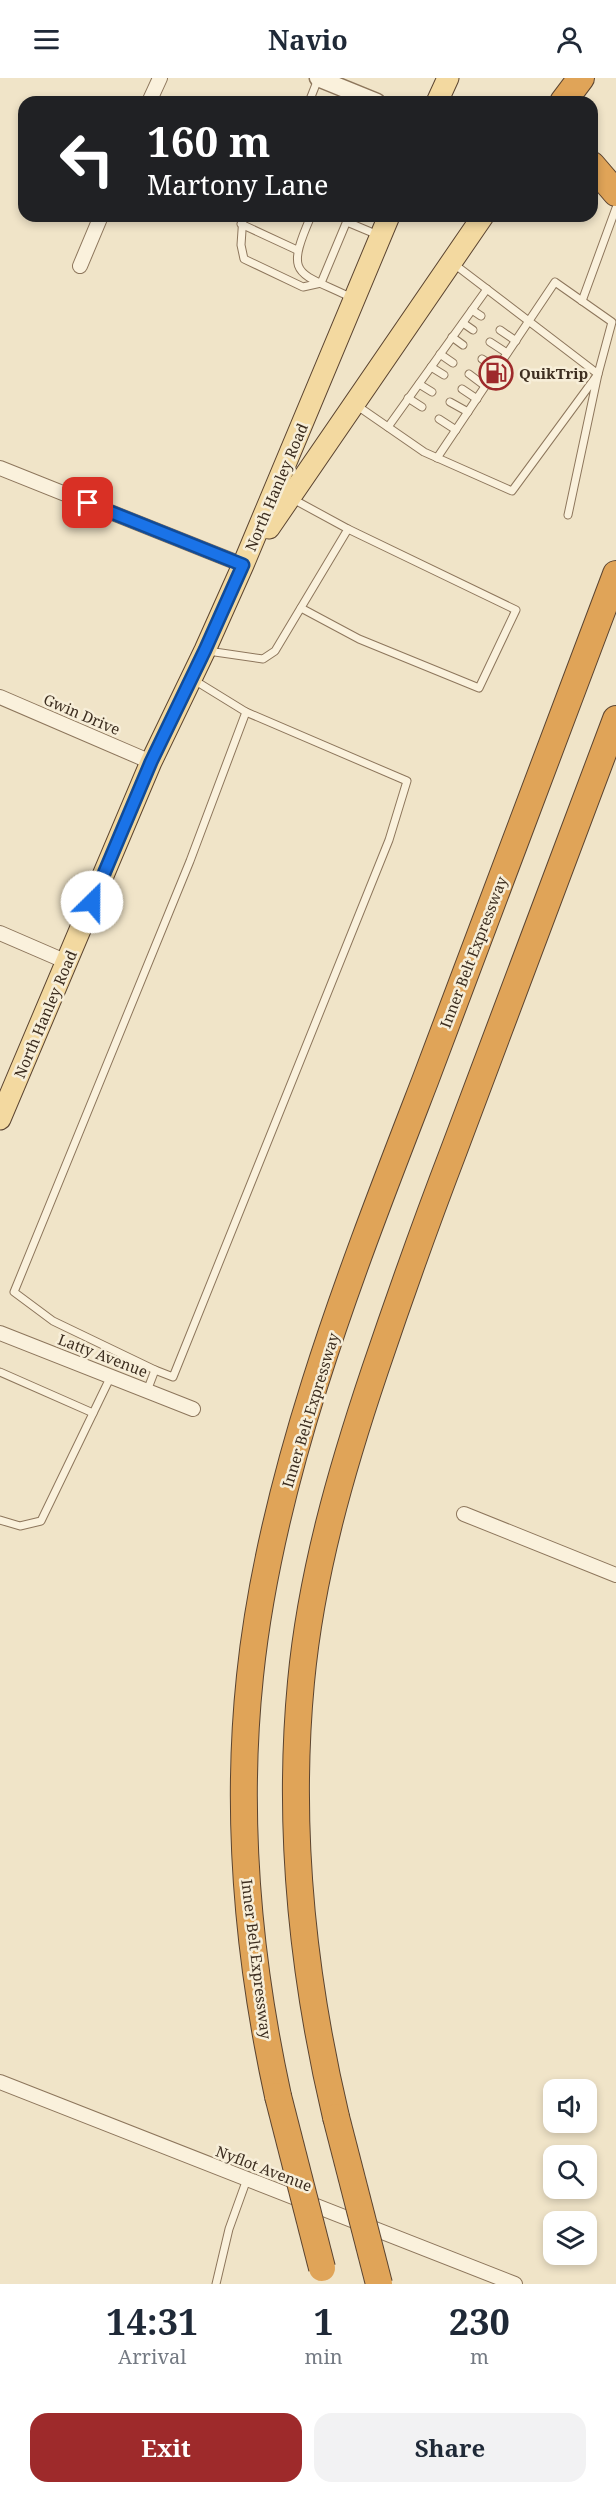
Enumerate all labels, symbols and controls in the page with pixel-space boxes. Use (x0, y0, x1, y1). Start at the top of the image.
text: Navio (268, 21, 348, 58)
icon: menu (30, 23, 63, 56)
icon: person (553, 23, 586, 56)
text: 160 m (147, 112, 271, 169)
icon: left (48, 120, 126, 198)
text: Martony Lane (147, 166, 328, 203)
fuel station icon: QuikTrip (478, 355, 514, 391)
place label: QuikTrip (519, 363, 588, 383)
street label: North Hanley Road (240, 420, 312, 554)
pin (62, 477, 113, 528)
icon: arrive (71, 486, 104, 519)
street label: Gwin Drive (41, 689, 123, 739)
position arrow (60, 870, 124, 934)
street label: Inner Belt Expressway (435, 873, 511, 1031)
street label: North Hanley Road (9, 947, 81, 1081)
street label: Latty Avenue (55, 1329, 151, 1381)
street label: Inner Belt Expressway (277, 1330, 343, 1490)
street label: Inner Belt Expressway (237, 1878, 277, 2041)
map controls (543, 2079, 597, 2265)
button: sound (543, 2079, 597, 2133)
street label: Nyflot Avenue (213, 2141, 315, 2195)
button: search (543, 2145, 597, 2199)
button: layers (543, 2211, 597, 2265)
text: 14:31 (106, 2297, 198, 2346)
text: 1 (313, 2297, 334, 2346)
text: 230 (449, 2297, 510, 2346)
text: Arrival (118, 2343, 186, 2370)
text: min (305, 2343, 343, 2370)
text: m (470, 2343, 489, 2370)
button: Exit (30, 2413, 302, 2482)
button: Share (314, 2413, 586, 2482)

